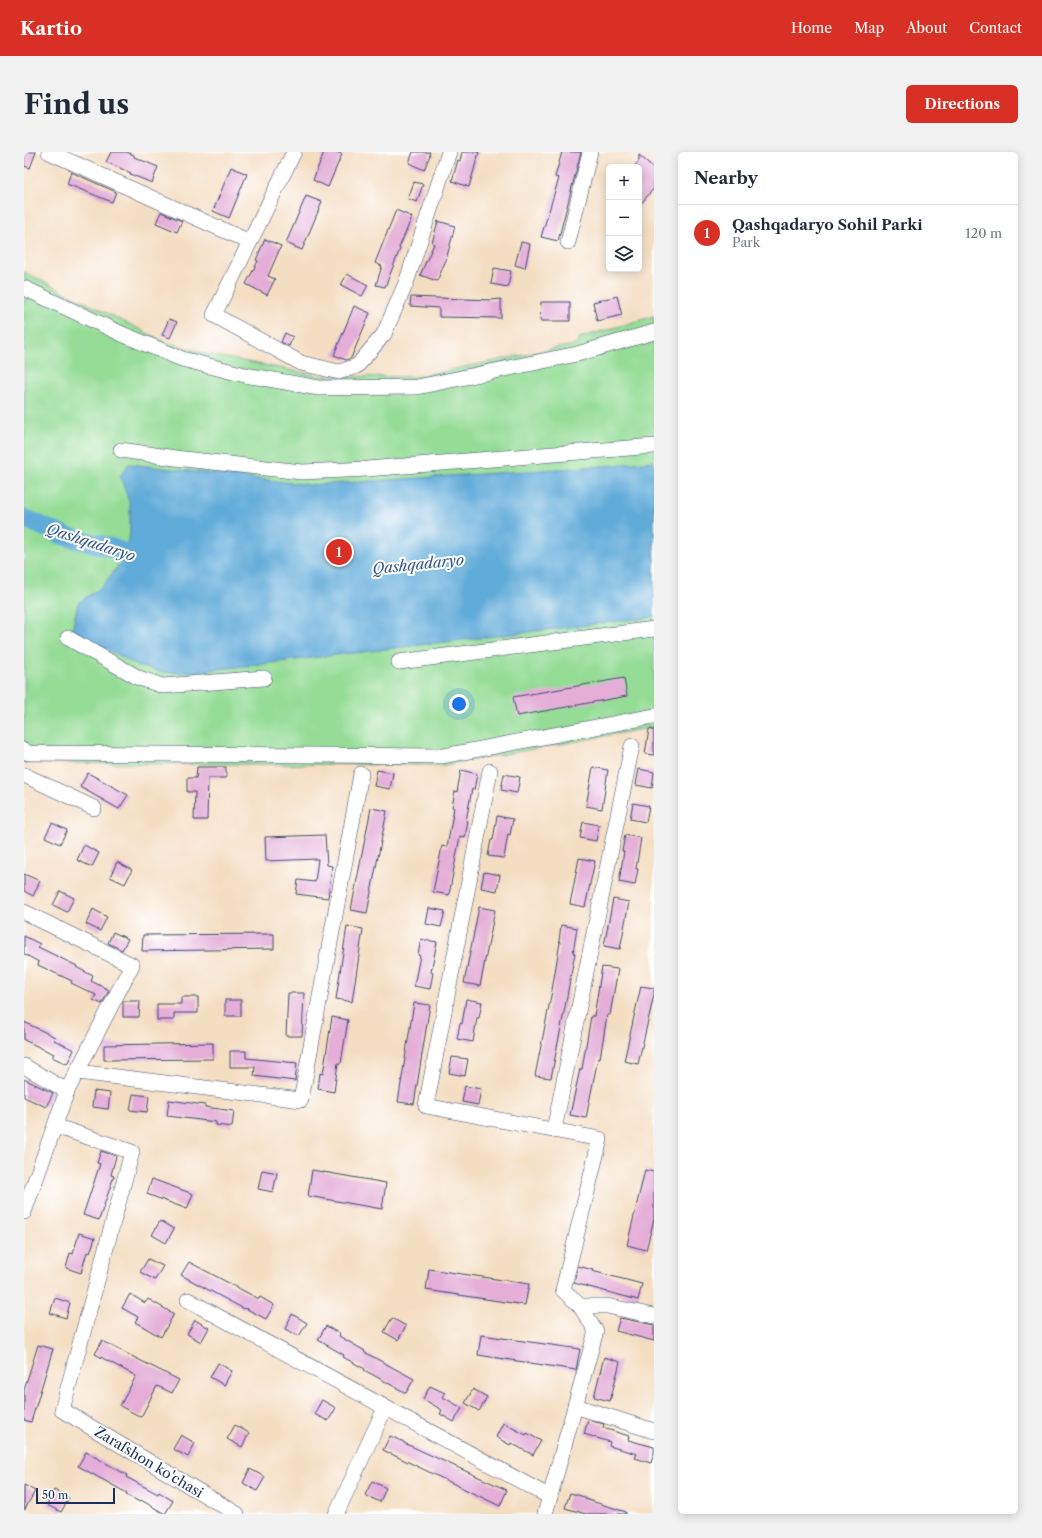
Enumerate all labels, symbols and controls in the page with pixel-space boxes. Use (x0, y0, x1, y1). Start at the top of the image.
text: Kartio (20, 17, 82, 40)
text: Home (791, 19, 832, 37)
text: Map (854, 19, 884, 37)
text: About (906, 19, 947, 37)
text: Contact (969, 19, 1022, 37)
button: Directions (906, 85, 1018, 123)
text: Find us (24, 87, 129, 121)
map controls (606, 164, 642, 272)
button: + (606, 164, 642, 200)
text: Nearby (694, 168, 758, 188)
button: − (606, 200, 642, 236)
text: Qashqadaryo Sohil Parki (732, 215, 923, 234)
text: 1 (704, 225, 710, 241)
text: 120 m (965, 225, 1002, 241)
text: Park (732, 234, 760, 250)
button: layers (606, 236, 642, 272)
water label: Qashqadaryo (44, 519, 138, 565)
pin: 1 (326, 537, 352, 567)
water label: Qashqadaryo (371, 550, 465, 578)
your location (449, 694, 469, 714)
street label: Zarafshon ko'chasi (91, 1422, 207, 1502)
scale bar (36, 1486, 115, 1505)
text: 50 m (42, 1488, 68, 1502)

